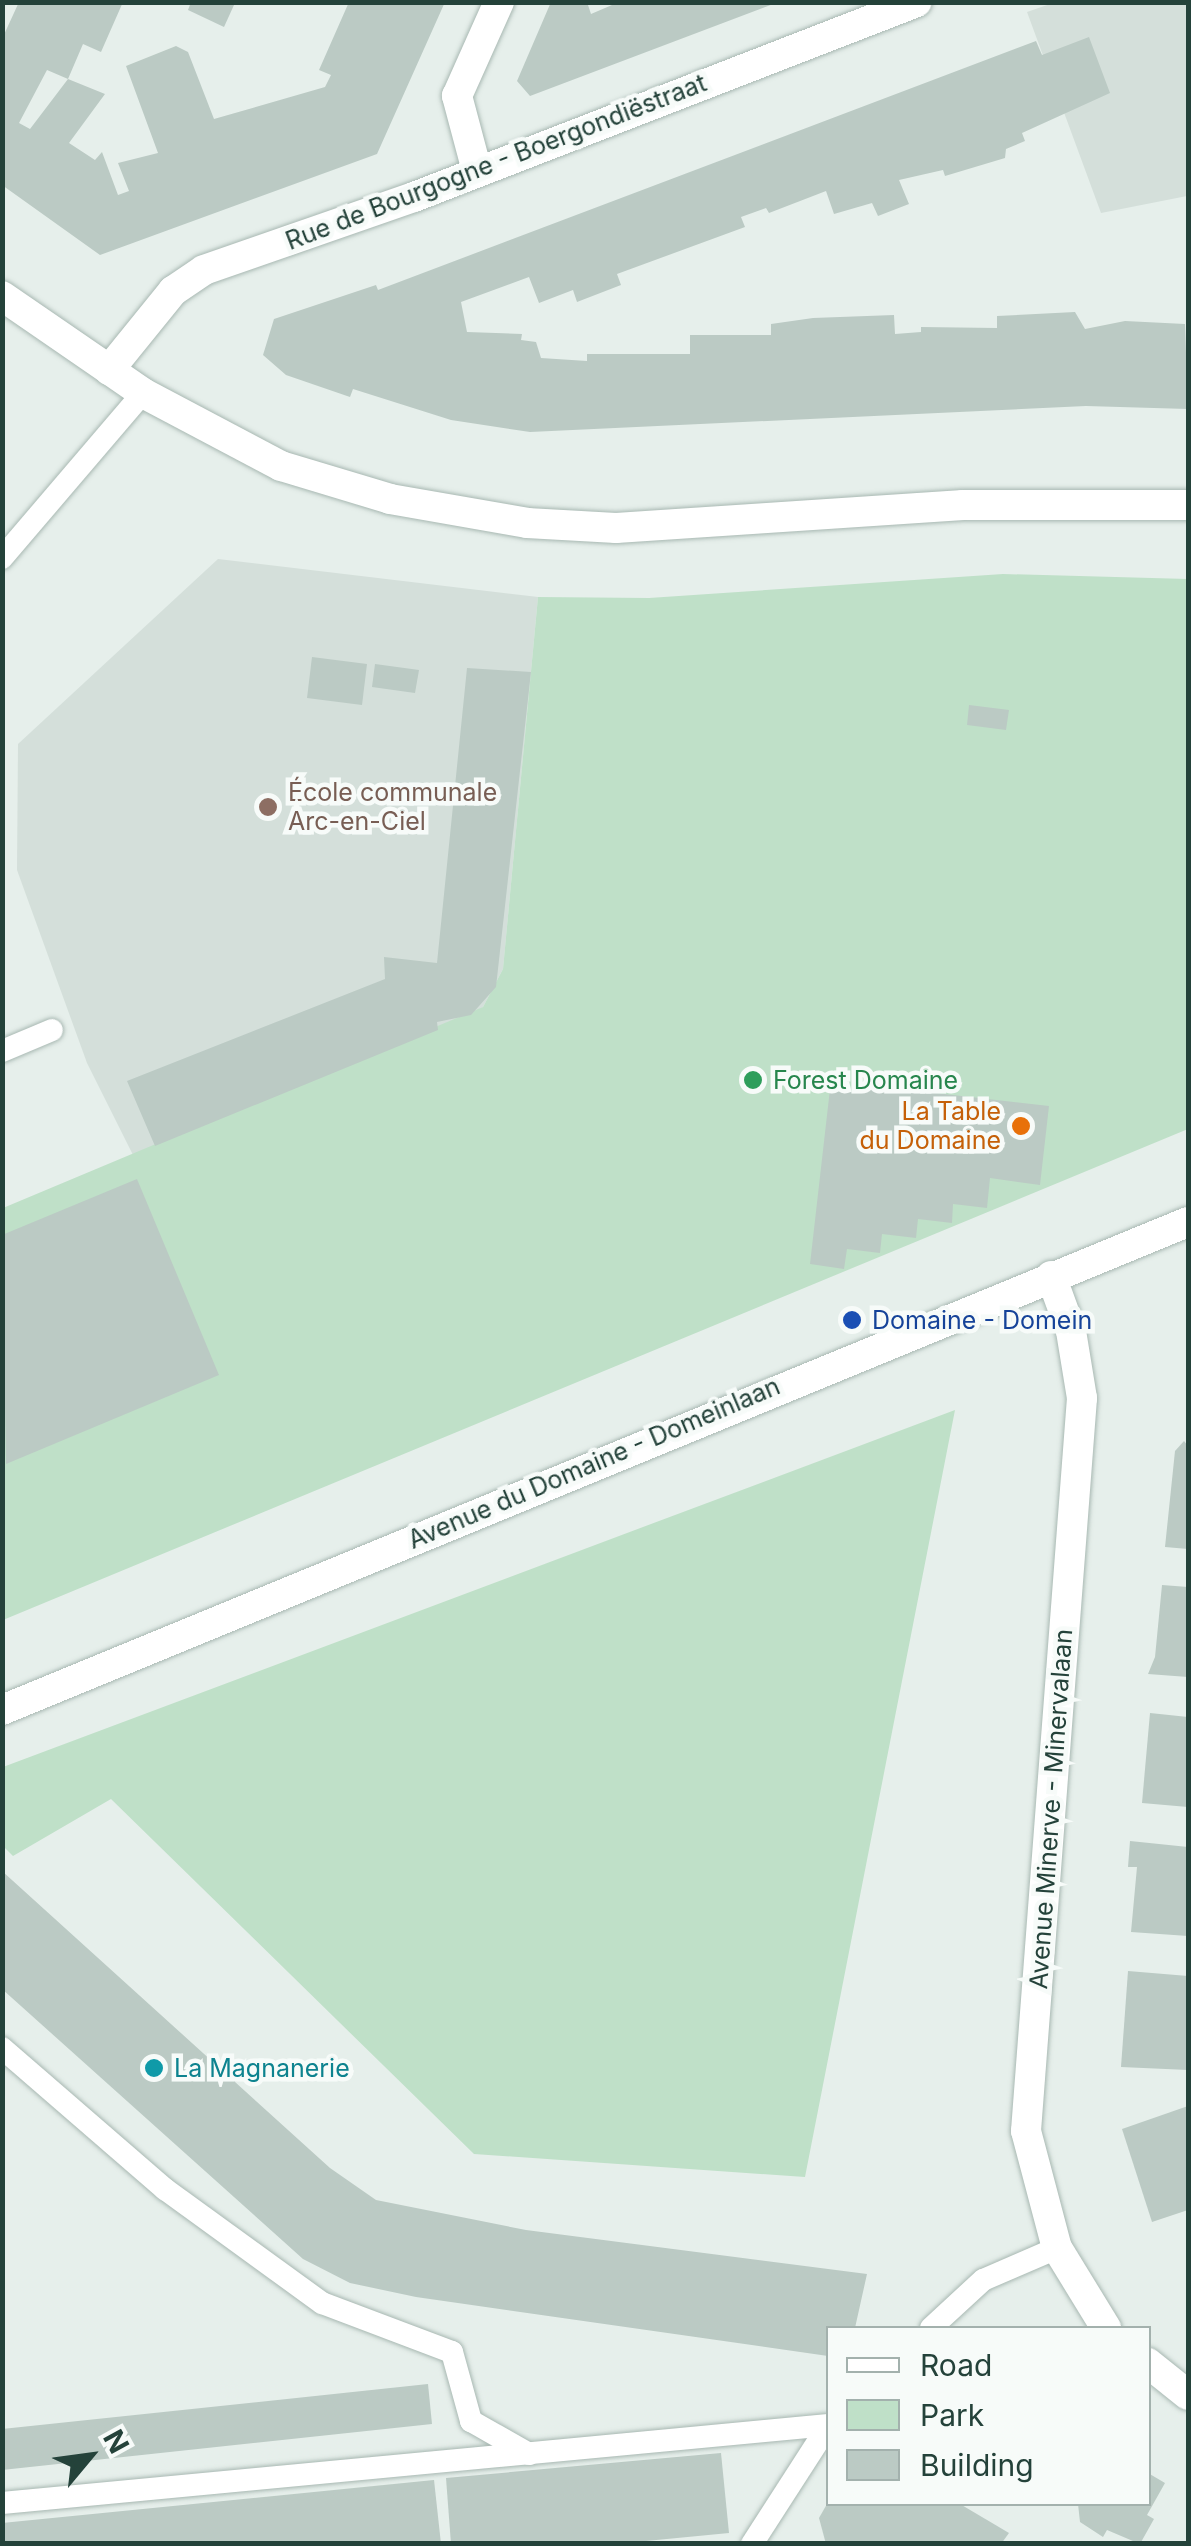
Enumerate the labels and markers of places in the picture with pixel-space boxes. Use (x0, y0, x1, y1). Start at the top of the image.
place label: École communale Arc-en-Ciel (288, 778, 497, 837)
marker: École communale Arc-en-Ciel (257, 796, 279, 818)
place label: Forest Domaine (773, 1065, 958, 1095)
marker: Forest Domaine (742, 1069, 764, 1091)
place label: La Table du Domaine (860, 1097, 1001, 1156)
marker: La Table du Domaine (1010, 1115, 1032, 1137)
place label: Domaine - Domein (872, 1305, 1092, 1335)
marker: Domaine - Domein (841, 1309, 863, 1331)
place label: La Magnanerie (174, 2053, 350, 2083)
marker: La Magnanerie (143, 2057, 165, 2079)

